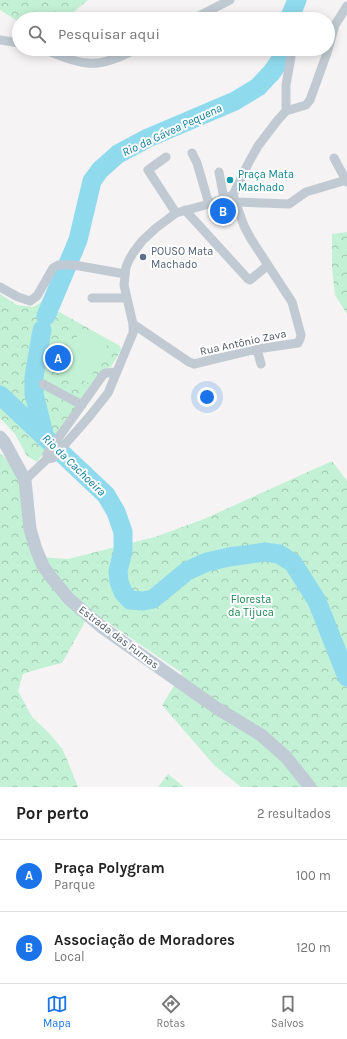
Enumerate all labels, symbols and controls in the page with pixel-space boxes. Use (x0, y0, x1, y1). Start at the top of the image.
search box (12, 12, 335, 56)
icon: search (26, 23, 48, 45)
text: Pesquisar aqui (58, 25, 160, 43)
water label: Rio da Gávea Pequena (120, 101, 224, 159)
place label: Praça Mata Machado (238, 168, 294, 194)
marker: Praça Mata Machado (225, 175, 235, 185)
pin: B (210, 196, 236, 226)
place label: POUSO Mata Machado (151, 245, 213, 271)
marker: POUSO Mata Machado (138, 252, 148, 262)
street label: Rua Antônio Zava (199, 327, 287, 358)
pin: A (45, 343, 71, 373)
your location (197, 387, 217, 407)
water label: Rio da Cachoeira (39, 431, 109, 499)
park label: Floresta da Tijuca (228, 593, 274, 619)
street label: Estrada das Furnas (76, 603, 161, 672)
text: Por perto (16, 803, 89, 823)
text: 2 resultados (257, 806, 331, 821)
text: Praça Polygram (54, 859, 165, 877)
text: A (25, 868, 33, 883)
text: 100 m (296, 868, 331, 883)
text: Parque (54, 877, 95, 892)
text: Associação de Moradores (54, 931, 235, 949)
text: B (25, 940, 33, 955)
text: 120 m (296, 940, 331, 955)
text: Local (54, 949, 85, 964)
tab: Mapa (43, 993, 71, 1030)
tab: Rotas (157, 993, 185, 1030)
tab: Salvos (271, 993, 304, 1030)

